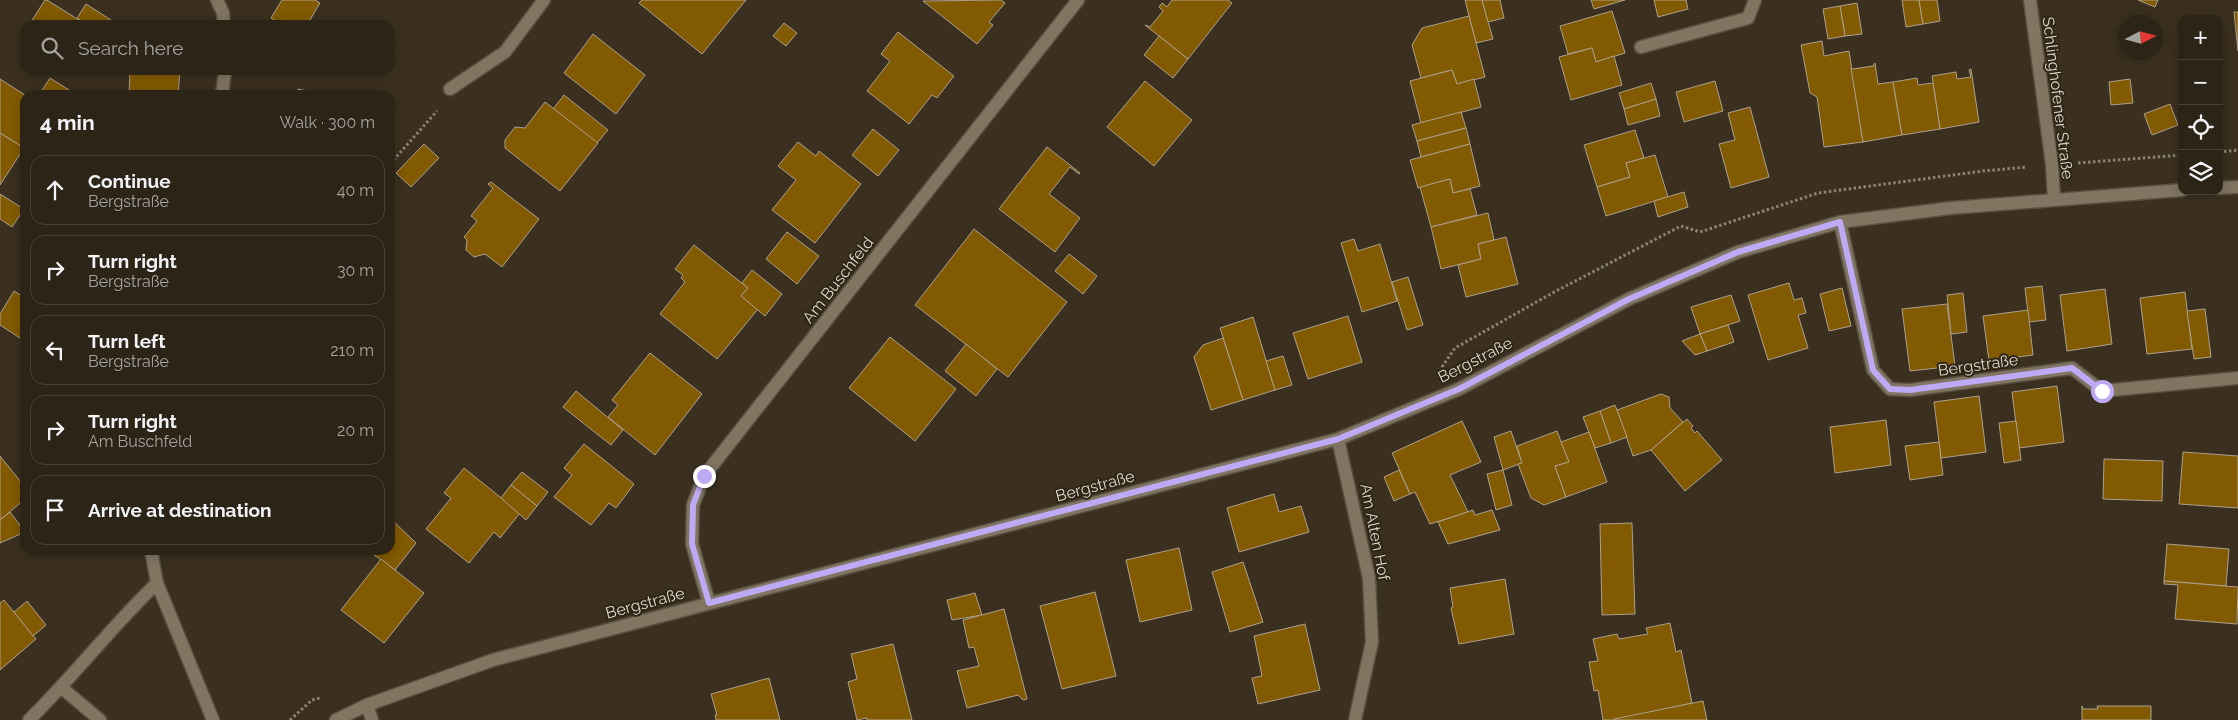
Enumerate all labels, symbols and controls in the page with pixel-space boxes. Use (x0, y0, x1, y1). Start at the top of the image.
north arrow (2118, 15, 2163, 60)
map controls (2178, 15, 2223, 195)
button: + (2178, 15, 2223, 60)
street label: Schlinghofener Straße (2039, 16, 2077, 180)
search box (20, 20, 395, 75)
icon: search (38, 34, 66, 62)
text: Search here (78, 37, 184, 59)
button: − (2178, 60, 2223, 105)
button: locate (2178, 105, 2223, 150)
text: 4 min (40, 110, 95, 135)
text: Walk · 300 m (279, 113, 375, 132)
button: layers (2178, 150, 2223, 195)
text: Continue (88, 170, 171, 192)
icon: ahead (41, 176, 69, 204)
text: 40 m (337, 181, 374, 200)
text: Bergstraße (88, 192, 169, 211)
street label: Am Buschfeld (798, 233, 878, 327)
text: Turn right (88, 250, 177, 272)
icon: right (41, 256, 69, 284)
text: 30 m (337, 261, 374, 280)
text: Bergstraße (88, 272, 169, 291)
text: Turn left (88, 330, 165, 352)
street label: Bergstraße (1435, 333, 1515, 387)
icon: left (41, 336, 69, 364)
text: 210 m (330, 341, 374, 360)
street label: Bergstraße (1937, 350, 2019, 380)
text: Bergstraße (88, 352, 169, 371)
route start (2091, 380, 2114, 403)
text: Turn right (88, 410, 177, 432)
icon: right (41, 416, 69, 444)
text: 20 m (337, 421, 374, 440)
text: Am Buschfeld (88, 432, 192, 451)
route end (693, 465, 716, 488)
street label: Bergstraße (1053, 466, 1137, 506)
street label: Am Alten Hof (1356, 482, 1394, 583)
icon: arrive (41, 496, 69, 524)
text: Arrive at destination (88, 499, 272, 521)
street label: Bergstraße (603, 583, 687, 623)

